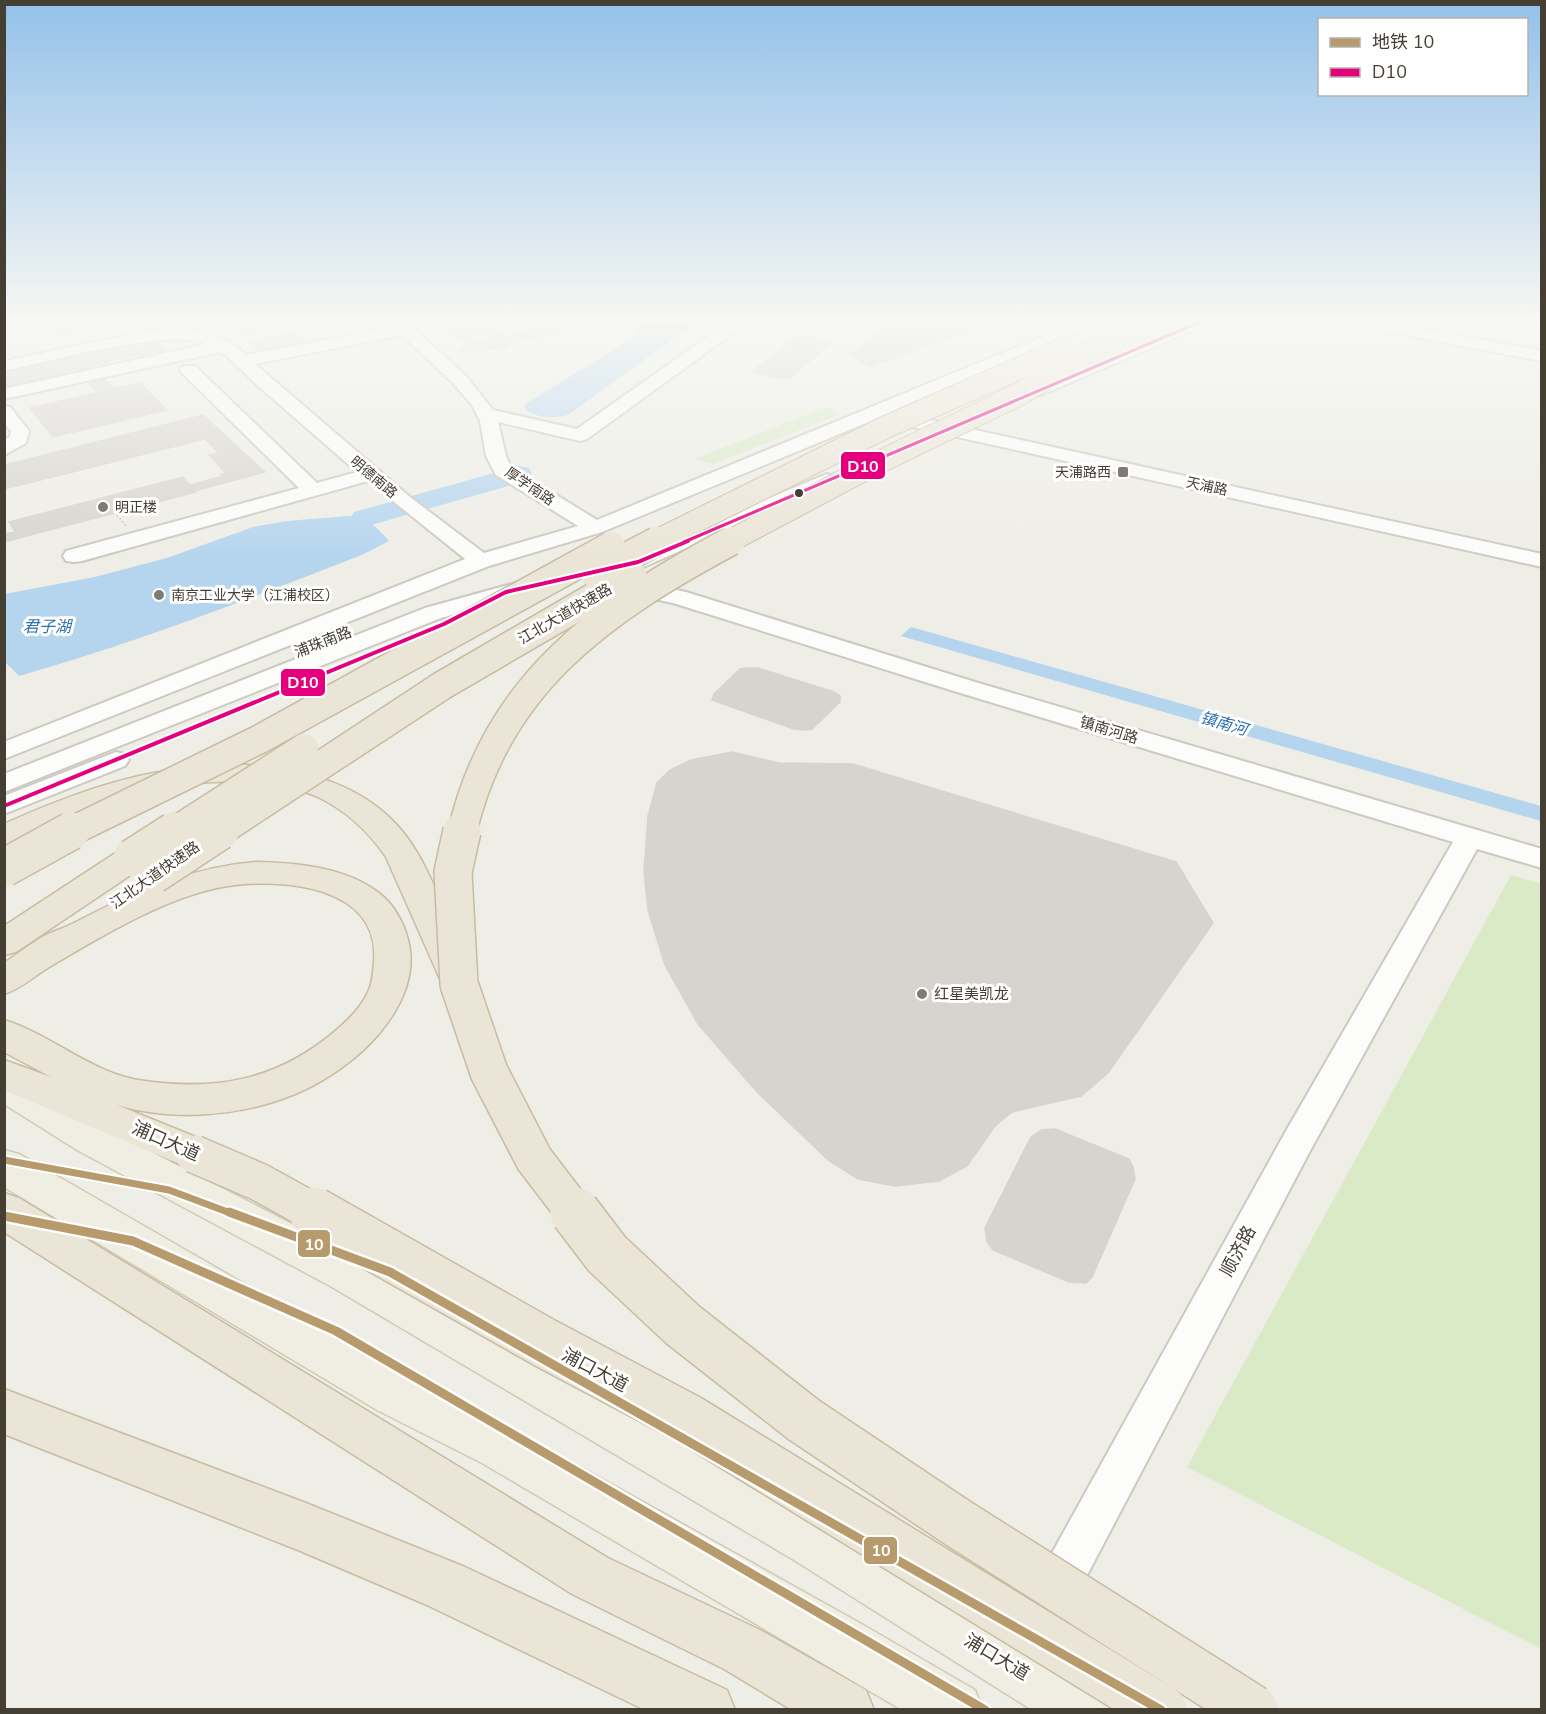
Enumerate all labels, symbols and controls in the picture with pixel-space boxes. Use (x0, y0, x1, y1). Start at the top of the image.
legend (1318, 18, 1528, 96)
text: 地铁 10 (1372, 30, 1434, 54)
text: D10 (1372, 60, 1407, 84)
line badge: D10 (840, 451, 886, 480)
street label: 明德南路 (346, 452, 401, 503)
text: D10 (847, 456, 879, 478)
street label: 厚学南路 (501, 463, 558, 510)
place label: 天浦路西 (1055, 463, 1111, 482)
marker: 天浦路西 (1116, 465, 1130, 479)
street label: 天浦路 (1184, 473, 1229, 500)
unlabelled marker (793, 487, 805, 499)
place label: 明正楼 (115, 498, 157, 517)
marker: 明正楼 (96, 500, 110, 514)
street label: 江北大道快速路 (515, 579, 615, 649)
place label: 南京工业大学（江浦校区） (171, 586, 339, 605)
marker: 南京工业大学（江浦校区） (152, 588, 166, 602)
water label: 君子湖 (23, 616, 74, 638)
street label: 浦珠南路 (291, 622, 355, 662)
line badge: D10 (280, 668, 326, 697)
text: D10 (287, 672, 319, 694)
water label: 镇南河 (1198, 707, 1253, 742)
street label: 镇南河路 (1077, 712, 1141, 748)
street label: 江北大道快速路 (106, 837, 204, 913)
place label: 红星美凯龙 (934, 984, 1009, 1004)
marker: 红星美凯龙 (915, 987, 929, 1001)
street label: 浦口大道 (128, 1115, 204, 1167)
street label: 顺济路 (1215, 1222, 1261, 1280)
line badge: 10 (297, 1229, 331, 1258)
text: 10 (304, 1234, 324, 1256)
street label: 浦口大道 (558, 1343, 632, 1397)
line badge: 10 (863, 1536, 898, 1565)
text: 10 (871, 1540, 891, 1562)
street label: 浦口大道 (960, 1628, 1034, 1686)

